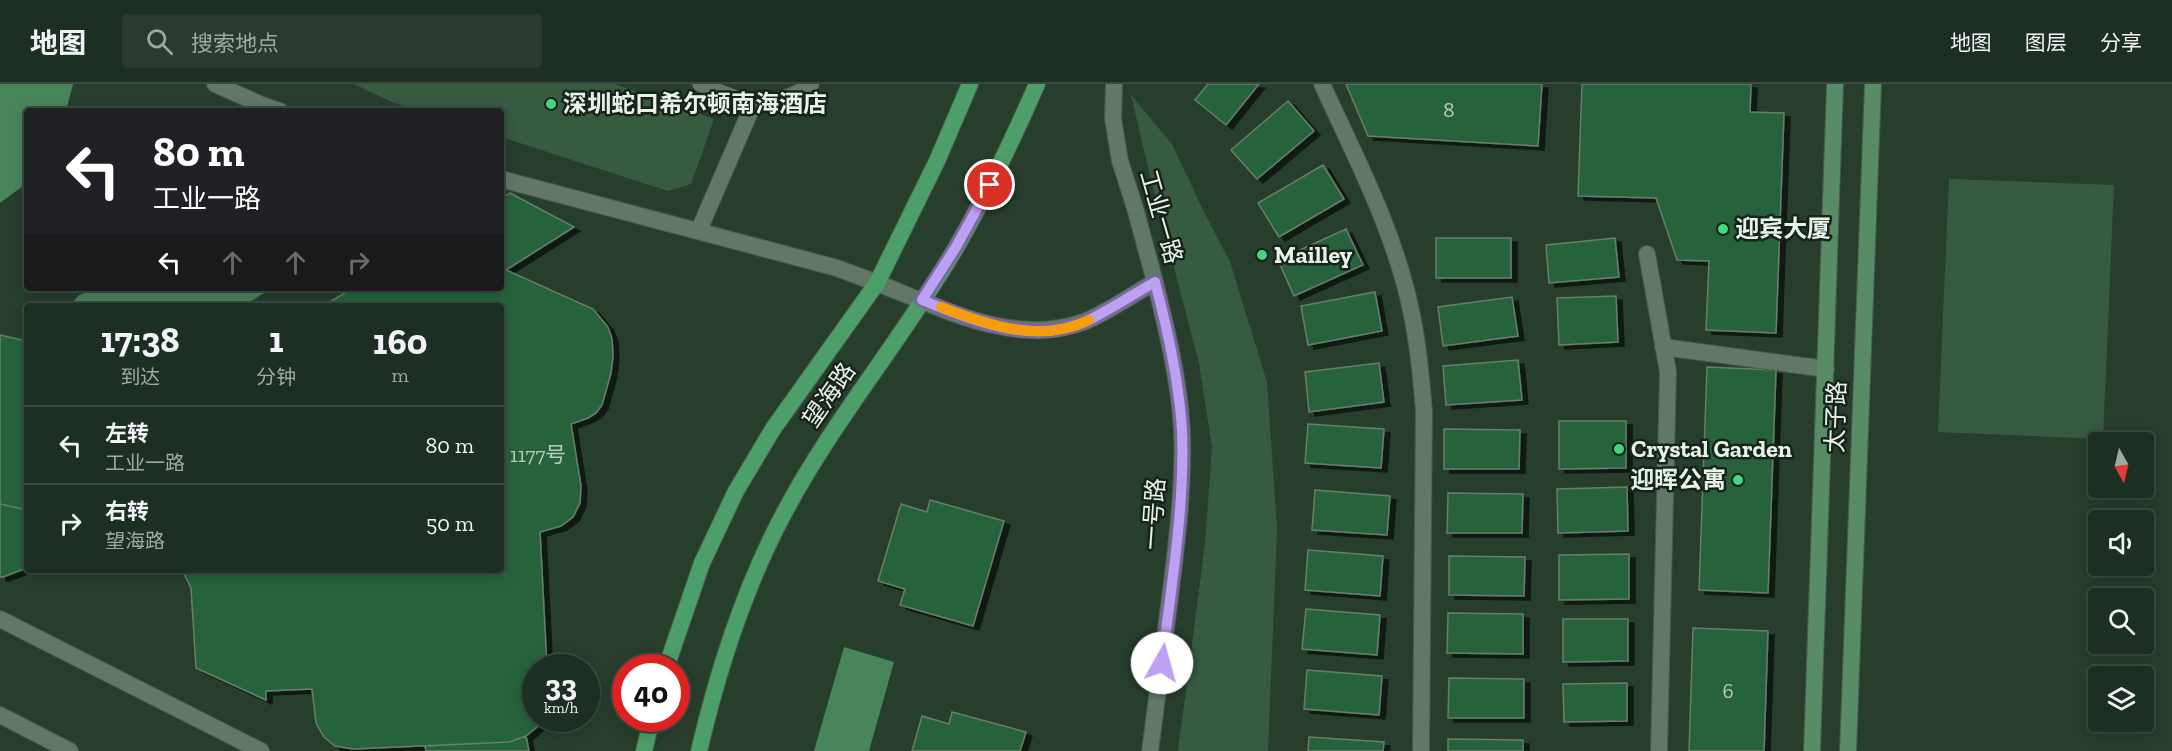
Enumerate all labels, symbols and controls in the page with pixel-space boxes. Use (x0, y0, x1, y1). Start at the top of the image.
search box (122, 14, 542, 68)
icon: search (143, 25, 176, 58)
text: 地图 (30, 27, 86, 60)
text: 搜索地点 (191, 30, 279, 57)
text: 地图 (1950, 30, 1992, 55)
text: 图层 (2025, 30, 2067, 55)
text: 分享 (2100, 30, 2142, 55)
place label: 深圳蛇口希尔顿南海酒店 (563, 89, 827, 118)
marker: 深圳蛇口希尔顿南海酒店 (544, 97, 558, 111)
house number: 8 (1443, 97, 1455, 122)
text: 80 m (153, 126, 244, 177)
icon: left (54, 132, 132, 210)
pin (964, 159, 1015, 210)
street label: 工业一路 (1134, 167, 1189, 267)
icon: arrive (973, 168, 1006, 201)
text: 工业一路 (153, 183, 261, 215)
place label: 迎宾大厦 (1735, 214, 1831, 243)
marker: 迎宾大厦 (1716, 222, 1730, 236)
place label: Mailley (1274, 240, 1353, 269)
icon: left (153, 246, 186, 279)
icon: ahead (216, 246, 249, 279)
icon: ahead (279, 246, 312, 279)
icon: right (342, 246, 375, 279)
marker: Mailley (1255, 248, 1269, 262)
text: 17:38 (101, 318, 180, 361)
text: 1 (269, 318, 284, 361)
text: 160 (373, 320, 427, 363)
street label: 望海路 (796, 357, 861, 433)
text: m (392, 363, 409, 387)
text: 到达 (120, 365, 160, 389)
text: 分钟 (256, 365, 296, 389)
street label: 太子路 (1820, 380, 1851, 453)
text: 左转 (105, 420, 149, 447)
icon: left (54, 429, 87, 462)
text: 80 m (426, 432, 474, 459)
north arrow (2088, 432, 2154, 498)
map controls (2088, 432, 2154, 732)
place label: Crystal Garden (1631, 434, 1792, 463)
house number: 1177号 (510, 442, 566, 467)
marker: Crystal Garden (1612, 442, 1626, 456)
text: 工业一路 (105, 451, 185, 475)
place label: 迎晖公寓 (1630, 465, 1726, 494)
marker: 迎晖公寓 (1731, 473, 1745, 487)
street label: 一号路 (1137, 477, 1170, 551)
text: 右转 (105, 498, 149, 525)
icon: right (54, 507, 87, 540)
text: 50 m (426, 510, 474, 537)
button: sound (2088, 510, 2154, 576)
text: 望海路 (105, 529, 165, 553)
button: search (2088, 588, 2154, 654)
position arrow (1130, 631, 1194, 695)
speed limit sign: 40 (612, 654, 690, 732)
button: layers (2088, 666, 2154, 732)
text: 33 (545, 668, 577, 704)
house number: 6 (1722, 678, 1734, 703)
text: km/h (544, 699, 578, 717)

